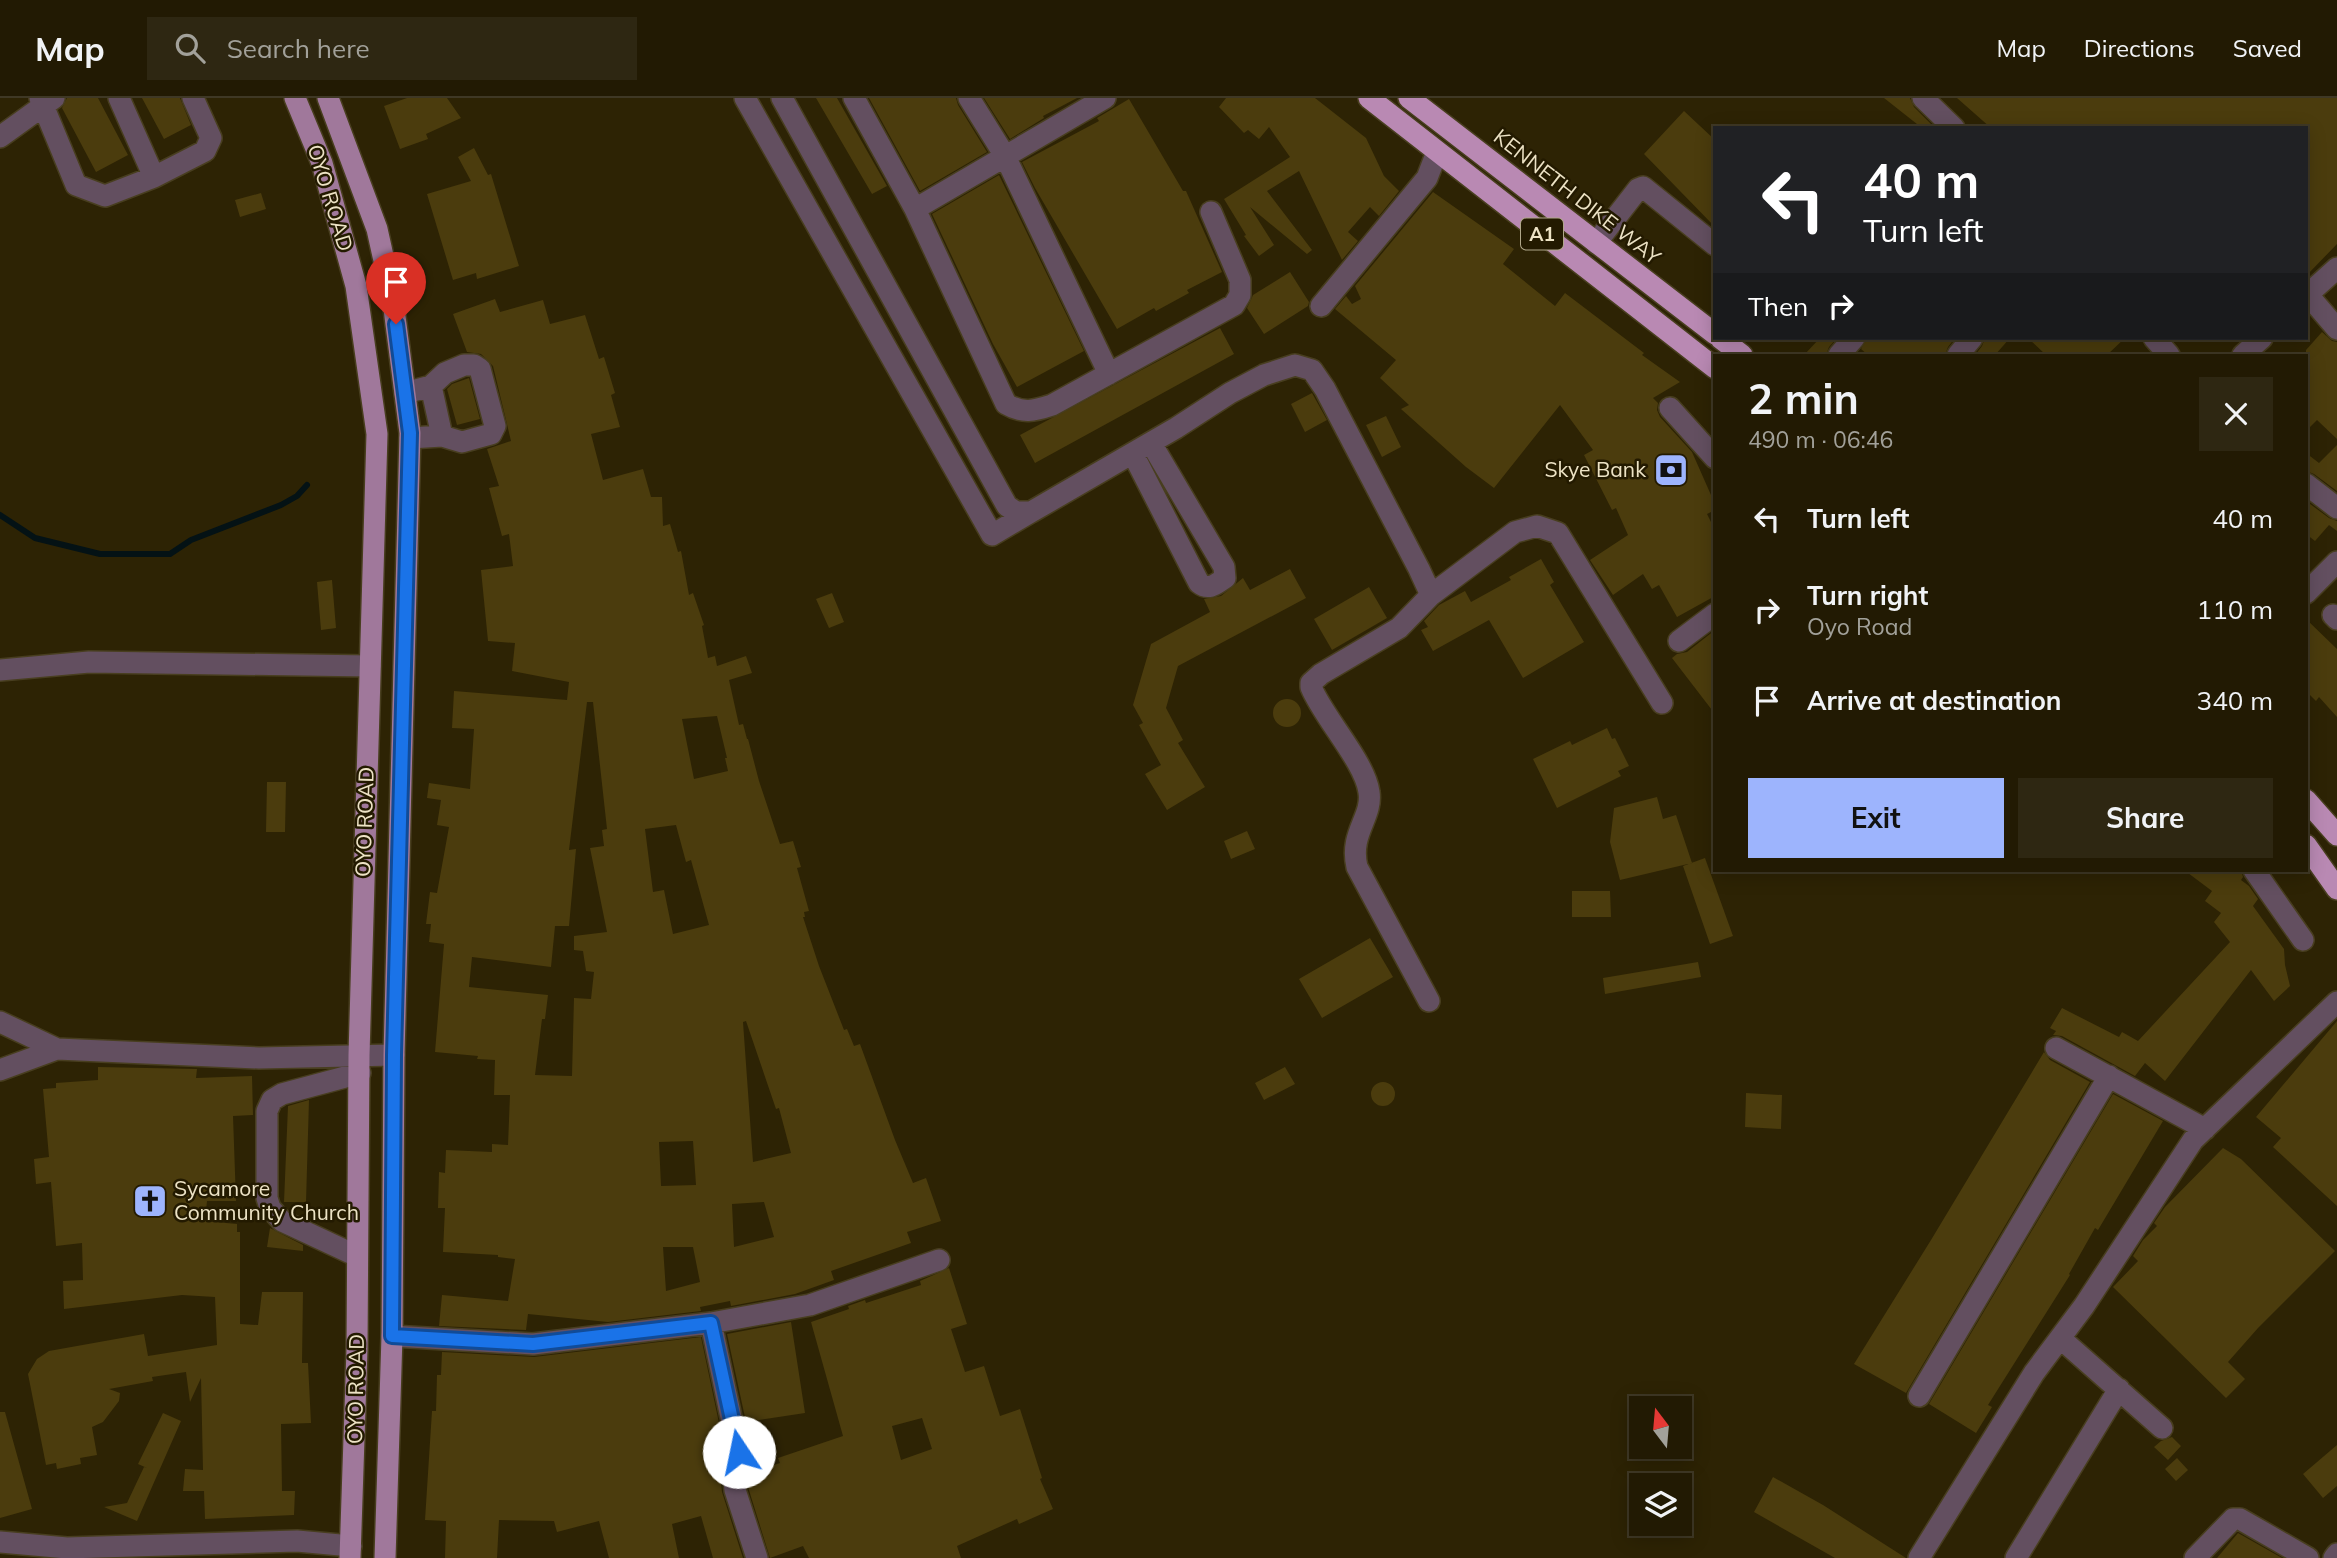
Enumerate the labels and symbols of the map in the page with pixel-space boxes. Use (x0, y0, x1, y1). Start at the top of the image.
street label: KENNETH DIKE WAY (1489, 123, 1666, 270)
street label: OYO ROAD (302, 141, 360, 254)
road number: A1 (1521, 218, 1563, 250)
pin (366, 252, 426, 324)
bank icon: Skye Bank (1652, 451, 1690, 489)
place label: Skye Bank (1545, 456, 1646, 482)
street label: OYO ROAD (349, 766, 379, 878)
place label: Sycamore Community Church (174, 1175, 359, 1225)
church icon: Sycamore Community Church (131, 1182, 169, 1220)
street label: OYO ROAD (341, 1334, 369, 1444)
north arrow (1629, 1396, 1692, 1460)
position arrow (702, 1415, 776, 1489)

